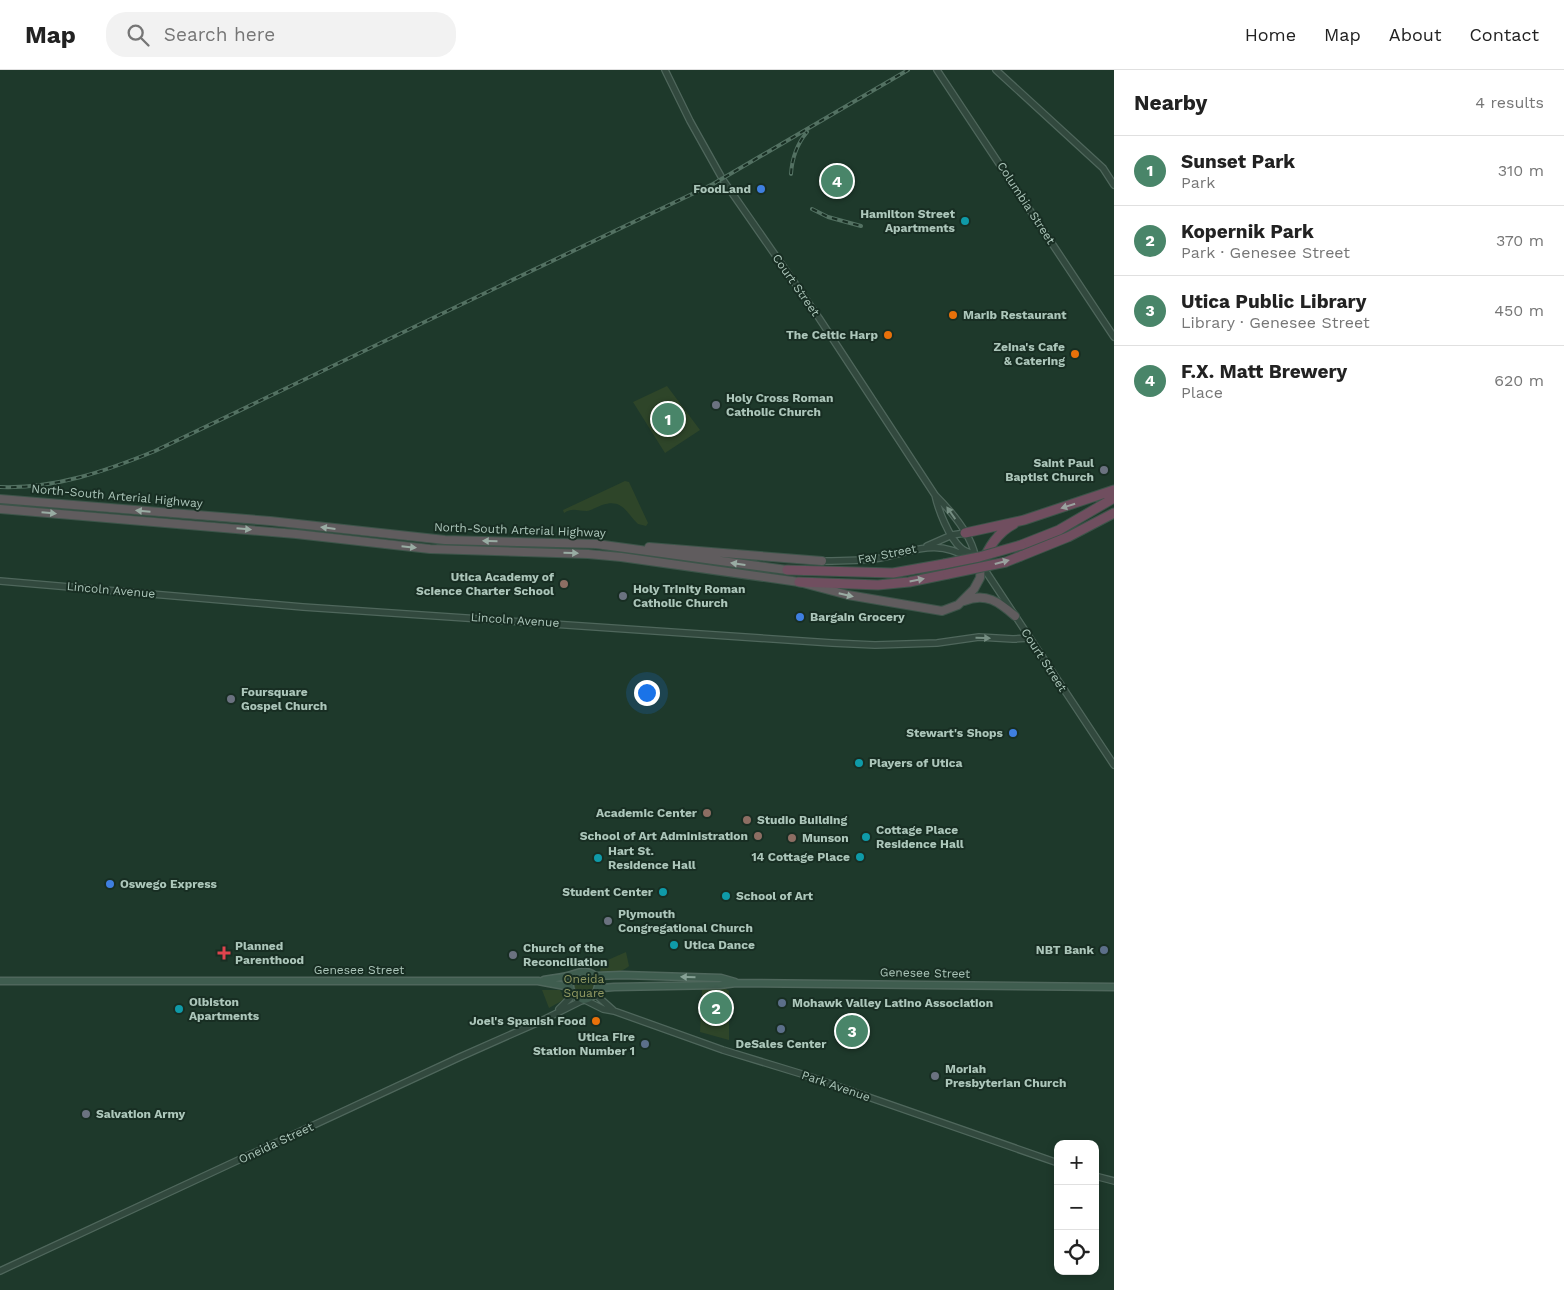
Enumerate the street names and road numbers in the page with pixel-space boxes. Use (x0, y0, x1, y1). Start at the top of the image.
street label: Columbia Street (994, 159, 1058, 247)
street label: Court Street (769, 251, 823, 319)
street label: North-South Arterial Highway (31, 482, 204, 511)
street label: North-South Arterial Highway (434, 520, 607, 540)
street label: Fay Street (857, 541, 917, 567)
street label: Lincoln Avenue (66, 579, 156, 601)
street label: Lincoln Avenue (470, 610, 560, 630)
street label: Court Street (1018, 626, 1070, 694)
street label: Genesee Street (314, 963, 404, 977)
street label: Genesee Street (880, 965, 970, 981)
street label: Park Avenue (800, 1068, 872, 1104)
street label: Oneida Street (236, 1120, 316, 1166)

